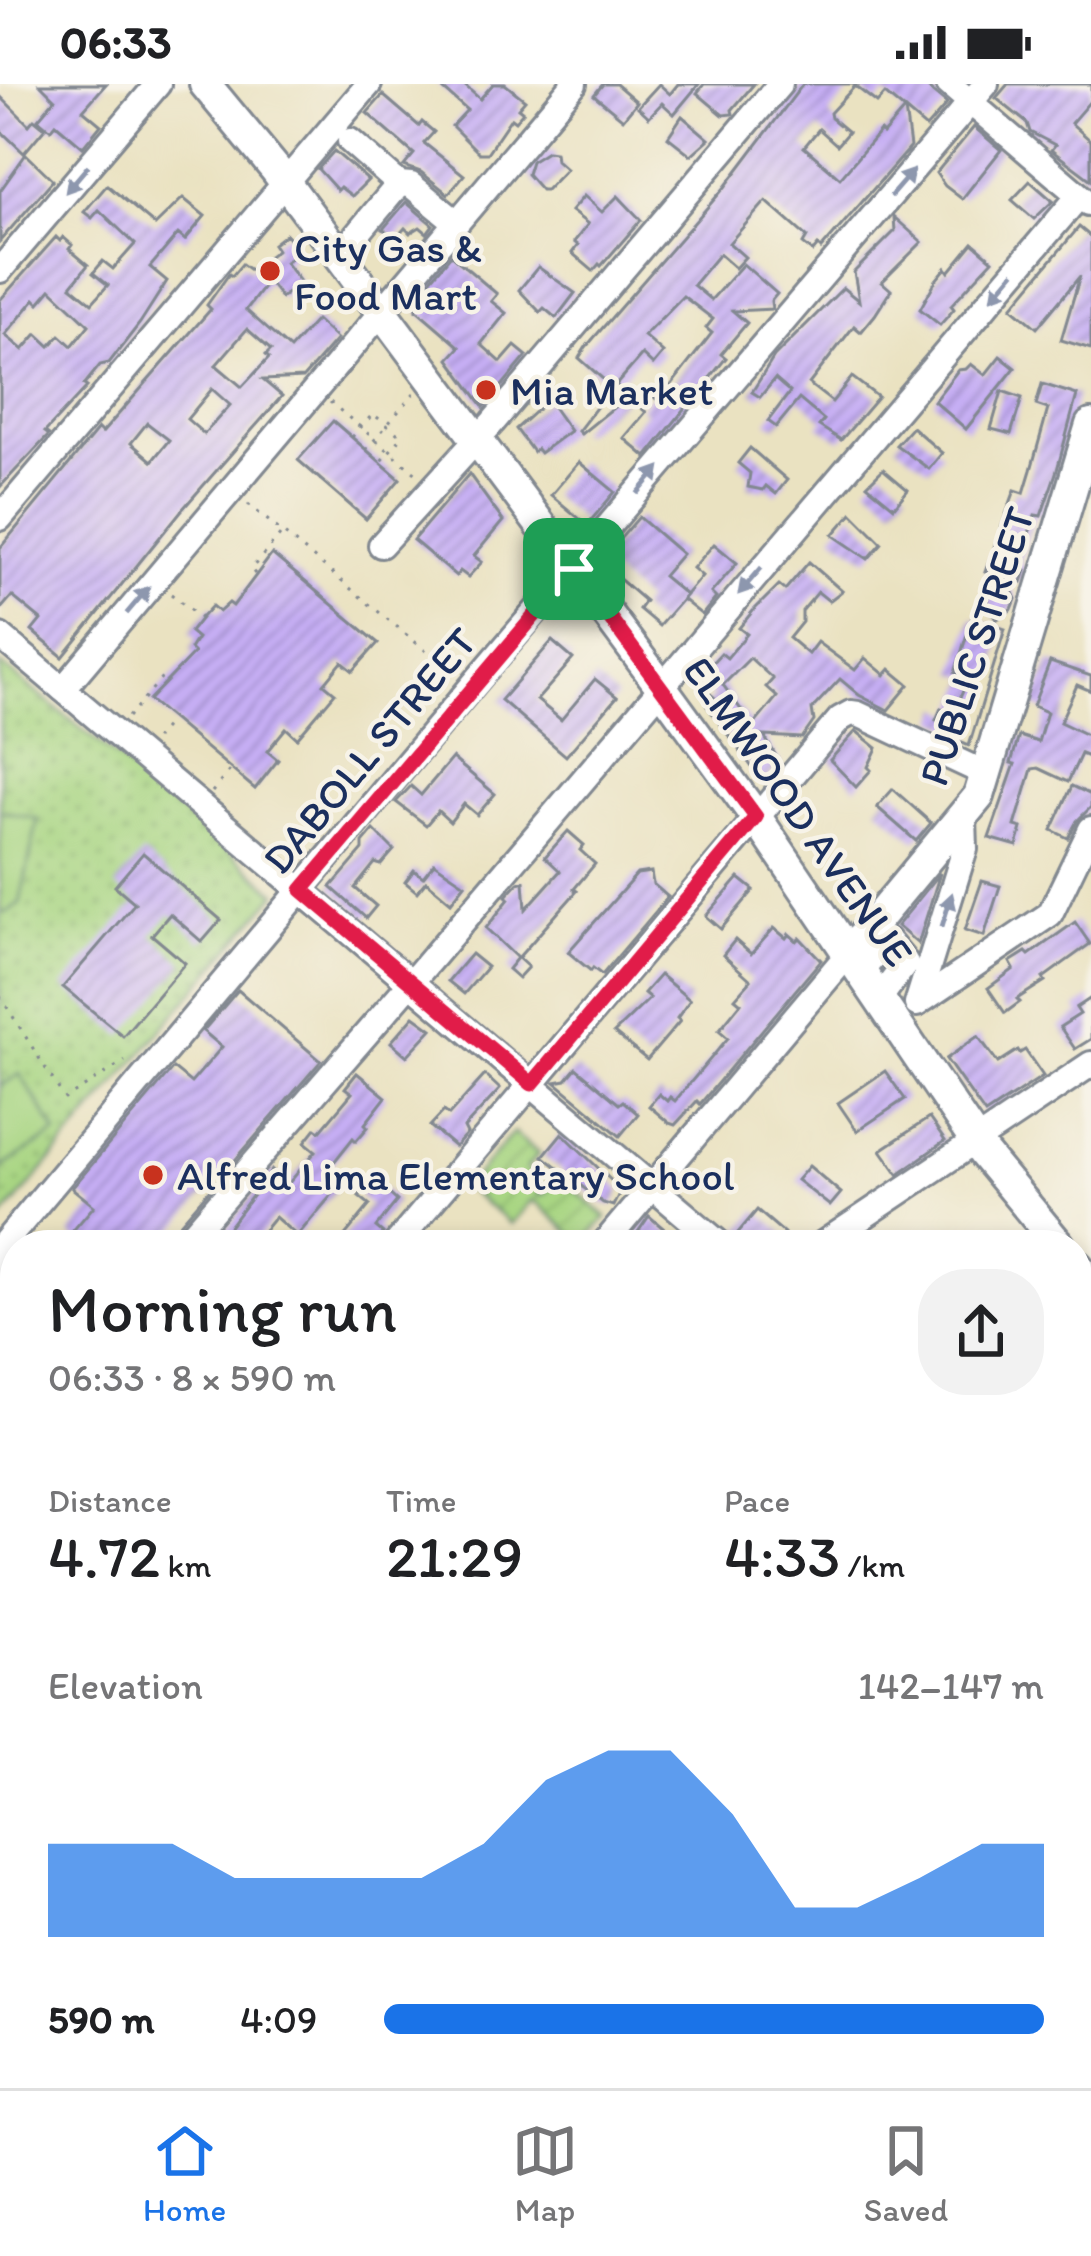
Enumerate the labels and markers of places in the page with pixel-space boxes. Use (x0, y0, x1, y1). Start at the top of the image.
place label: City Gas & Food Mart (294, 222, 482, 321)
marker: City Gas & Food Mart (257, 258, 283, 284)
place label: Mia Market (510, 365, 714, 416)
marker: Mia Market (473, 377, 499, 403)
pin (523, 518, 625, 620)
place label: Alfred Lima Elementary School (177, 1150, 735, 1201)
marker: Alfred Lima Elementary School (140, 1162, 166, 1188)

